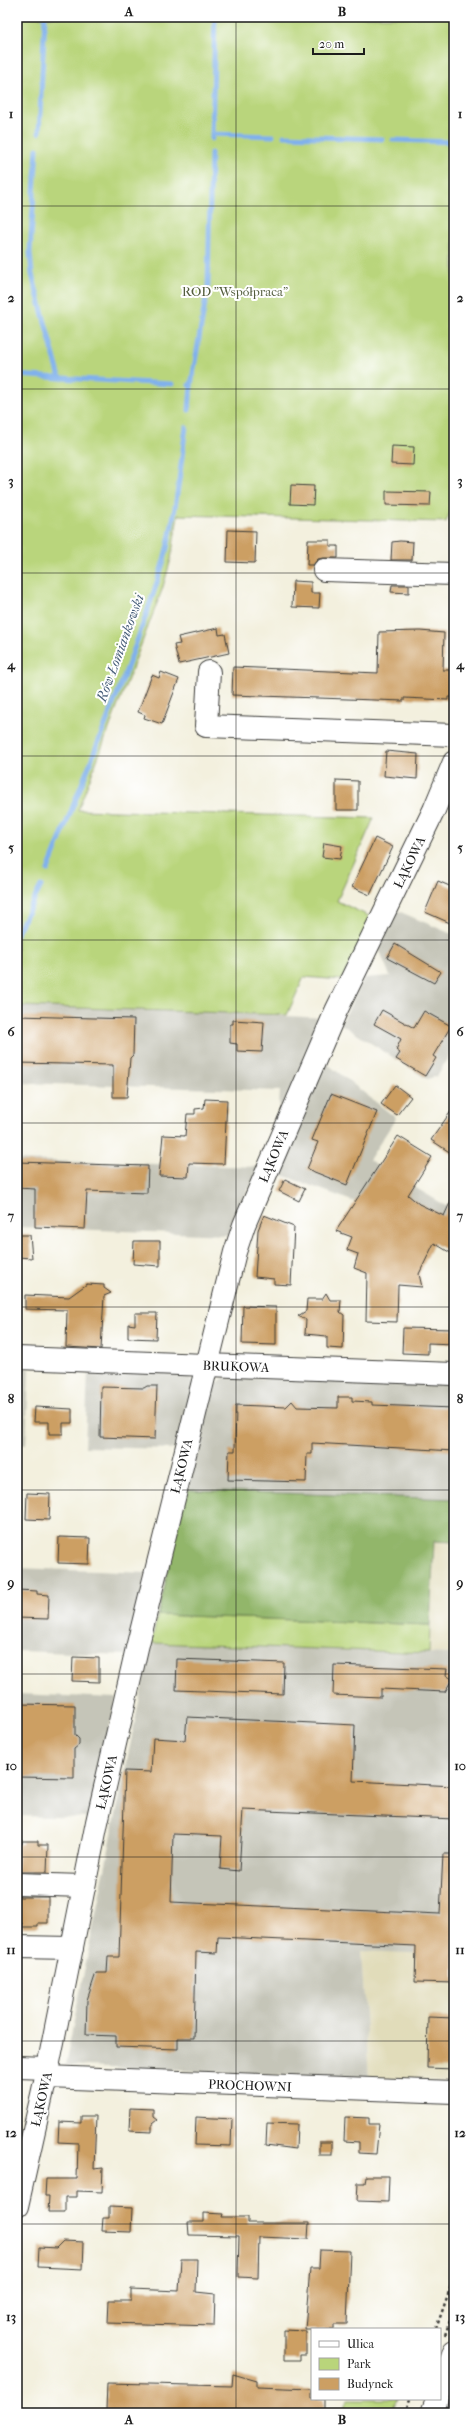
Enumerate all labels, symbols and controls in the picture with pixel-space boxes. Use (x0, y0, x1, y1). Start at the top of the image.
text: A (124, 4, 134, 19)
text: B (338, 4, 347, 19)
scale bar (313, 30, 364, 56)
text: 20 m (319, 37, 344, 51)
text: 1 (9, 106, 14, 121)
text: 1 (458, 106, 463, 121)
park label: ROD "Współpraca" (182, 284, 288, 299)
text: 2 (8, 290, 15, 305)
text: 2 (457, 290, 464, 305)
text: 3 (8, 473, 14, 489)
text: 3 (457, 473, 463, 489)
water label: Rów Łomiankowski (93, 591, 148, 705)
text: 4 (6, 657, 16, 673)
text: 4 (455, 657, 465, 673)
street label: ŁĄKOWA (390, 833, 429, 891)
text: 5 (8, 840, 14, 855)
text: 5 (457, 840, 463, 855)
text: 6 (7, 1024, 15, 1039)
text: 6 (456, 1024, 464, 1039)
street label: ŁĄKOWA (256, 1127, 291, 1185)
text: 7 (7, 1208, 15, 1223)
text: 7 (456, 1208, 464, 1223)
street label: BRUKOWA (202, 1358, 270, 1375)
text: 8 (8, 1391, 15, 1406)
text: 8 (457, 1391, 464, 1406)
street label: ŁĄKOWA (167, 1437, 196, 1495)
text: 9 (7, 1575, 15, 1591)
text: 9 (456, 1575, 464, 1591)
street label: ŁĄKOWA (93, 1753, 120, 1811)
text: 10 (5, 1758, 17, 1773)
text: 10 (454, 1758, 466, 1773)
text: 11 (6, 1942, 16, 1957)
text: 11 (455, 1942, 465, 1957)
street label: ŁĄKOWA (28, 2070, 55, 2128)
street label: PROCHOWNI (208, 2077, 292, 2094)
text: 12 (5, 2125, 17, 2140)
text: 12 (454, 2125, 466, 2140)
text: 13 (6, 2309, 16, 2325)
text: 13 (455, 2309, 465, 2325)
legend (311, 2328, 441, 2400)
text: Ulica (347, 2337, 374, 2351)
text: Park (347, 2357, 372, 2371)
text: Budynek (347, 2377, 394, 2391)
text: A (124, 2412, 134, 2427)
text: B (338, 2412, 347, 2427)

